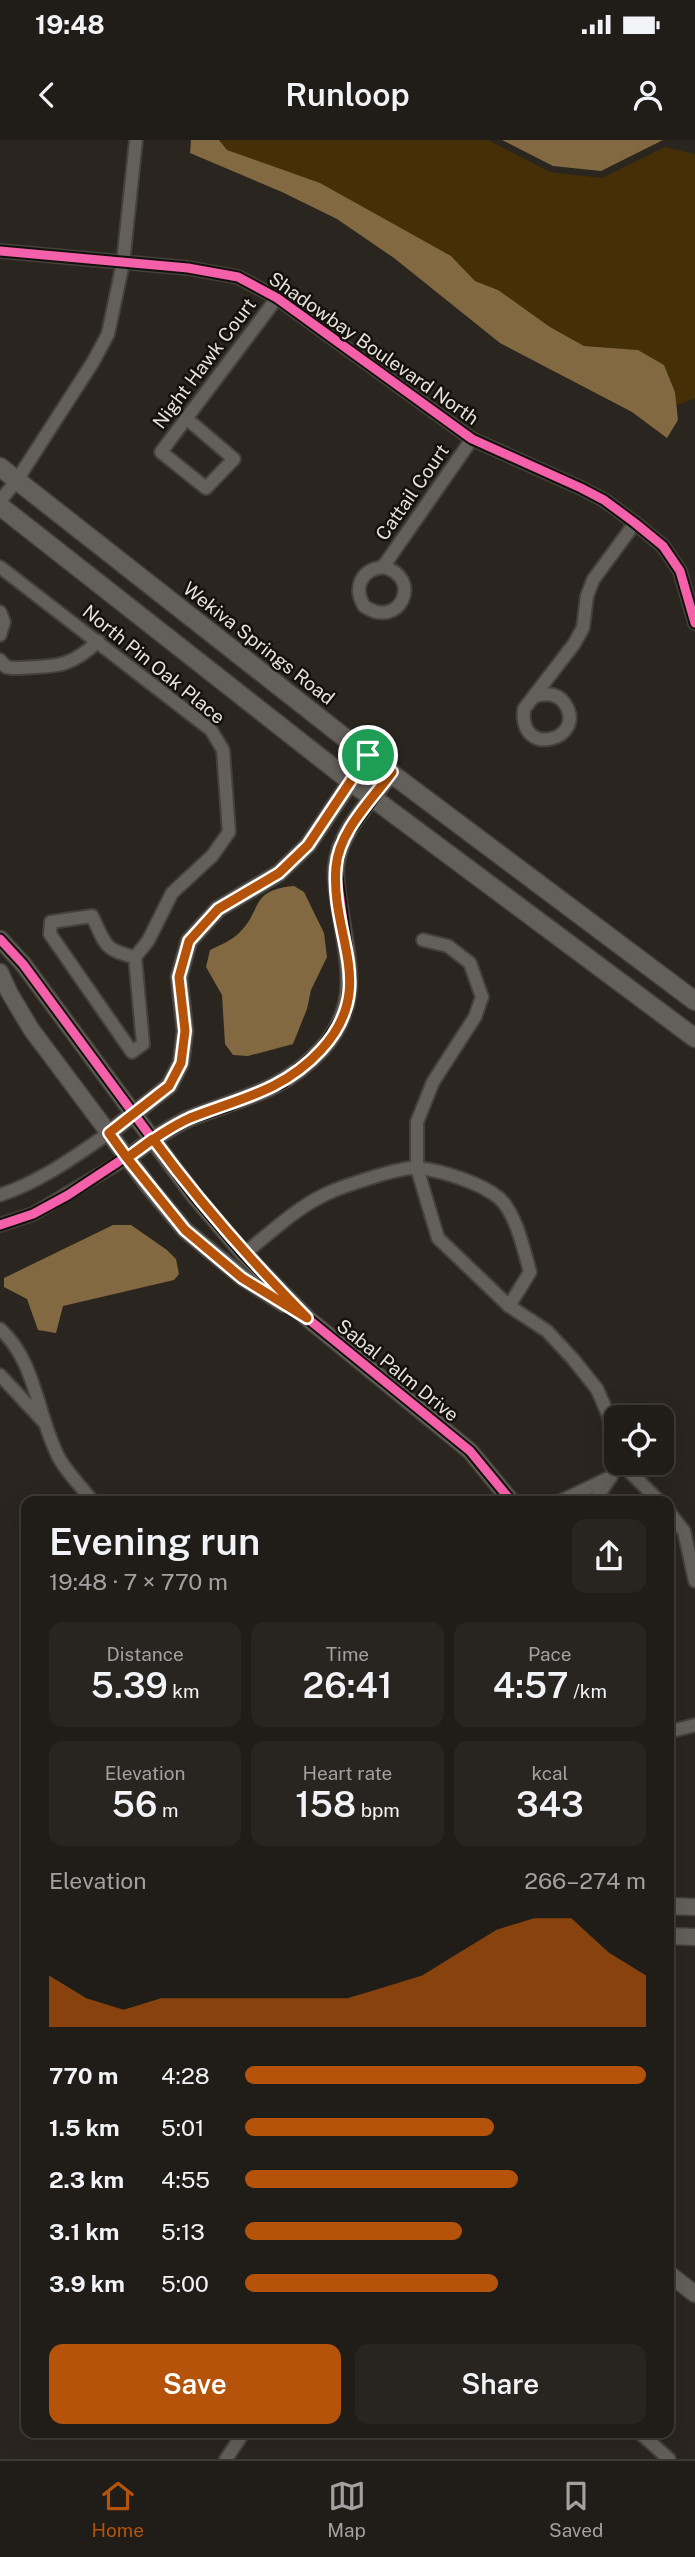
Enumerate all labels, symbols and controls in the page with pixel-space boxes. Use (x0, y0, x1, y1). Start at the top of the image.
text: 19:48 (35, 9, 105, 40)
icon: back (28, 76, 66, 114)
text: Runloop (285, 76, 410, 113)
icon: person (629, 76, 667, 114)
street label: Shadowbay Boulevard North (265, 267, 483, 429)
street label: Night Hawk Court (148, 293, 260, 433)
street label: Cattail Court (371, 440, 453, 544)
street label: Wekiva Springs Road (179, 577, 339, 709)
street label: North Pin Oak Place (79, 600, 229, 728)
pin (338, 725, 398, 785)
icon: arrive (349, 736, 387, 774)
street label: Sabal Palm Drive (333, 1314, 463, 1426)
map controls (604, 1405, 674, 1475)
button: locate (604, 1405, 674, 1475)
text: Evening run (49, 1519, 260, 1564)
button: share (572, 1519, 646, 1593)
text: 19:48 · 7 × 770 m (49, 1568, 228, 1595)
text: Distance (107, 1643, 184, 1665)
text: Time (326, 1643, 369, 1665)
text: Pace (528, 1643, 572, 1665)
text: 5.39 (91, 1665, 168, 1706)
text: 26:41 (303, 1665, 392, 1706)
text: 4:57 (493, 1665, 569, 1706)
text: km (168, 1680, 199, 1702)
text: /km (569, 1680, 607, 1702)
text: Elevation (105, 1762, 185, 1784)
text: Heart rate (303, 1762, 392, 1784)
text: kcal (531, 1762, 568, 1784)
text: 56 (112, 1784, 157, 1825)
text: 158 (295, 1784, 356, 1825)
text: 343 (516, 1784, 584, 1825)
text: m (157, 1799, 178, 1821)
text: bpm (356, 1799, 400, 1821)
text: Elevation (49, 1867, 147, 1894)
text: 266–274 m (524, 1867, 646, 1894)
text: 770 m (49, 2062, 118, 2089)
text: 4:28 (161, 2062, 210, 2089)
text: 1.5 km (49, 2114, 120, 2141)
text: 5:01 (161, 2114, 204, 2141)
text: 2.3 km (49, 2166, 124, 2193)
text: 4:55 (161, 2166, 210, 2193)
text: 3.1 km (49, 2218, 119, 2245)
text: 5:13 (161, 2218, 205, 2245)
text: 3.9 km (49, 2270, 125, 2297)
text: 5:00 (161, 2270, 209, 2297)
button: Save (49, 2344, 341, 2424)
button: Share (355, 2344, 646, 2424)
tab: Home (92, 2477, 144, 2541)
tab: Map (327, 2477, 366, 2541)
tab: Saved (549, 2477, 603, 2541)

